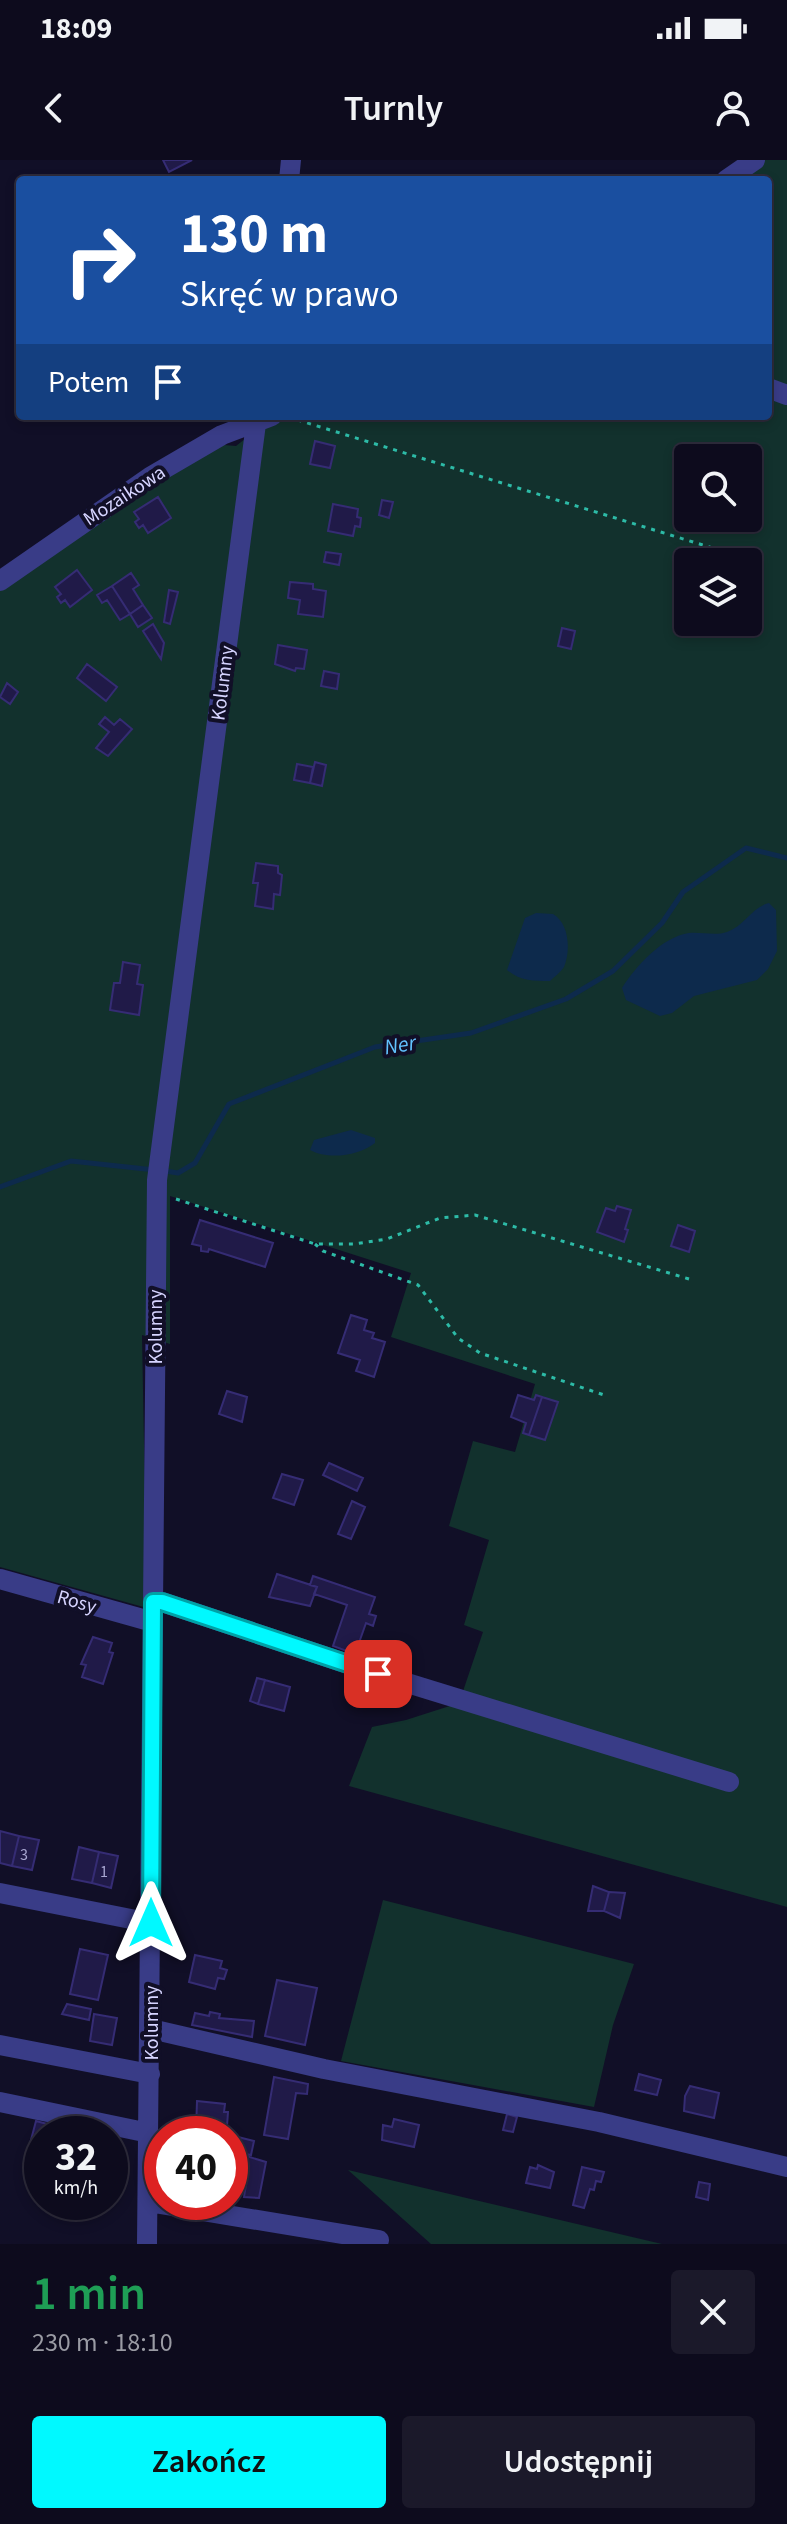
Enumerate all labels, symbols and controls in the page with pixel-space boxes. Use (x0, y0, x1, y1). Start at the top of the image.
text: 18:09 (40, 7, 112, 50)
text: Turnly (344, 83, 443, 134)
icon: back (32, 86, 76, 130)
icon: person (711, 86, 755, 130)
text: 130 m (180, 195, 328, 274)
icon: right (48, 208, 152, 312)
text: Skręć w prawo (180, 269, 399, 320)
icon: arrive (146, 360, 190, 404)
text: Potem (48, 361, 130, 404)
map controls (674, 444, 762, 636)
button: search (674, 444, 762, 532)
street label: Mozaikowa (78, 459, 171, 533)
button: layers (674, 548, 762, 636)
street label: Kolumny (205, 643, 242, 722)
water label: Ner (382, 1026, 420, 1063)
street label: Kolumny (142, 1289, 170, 1365)
street label: Rosy (54, 1583, 100, 1621)
pin (344, 1640, 412, 1708)
icon: arrive (356, 1652, 400, 1696)
house number: 3 (20, 1844, 28, 1866)
house number: 1 (100, 1861, 108, 1883)
position arrow (109, 1881, 193, 1965)
street label: Kolumny (138, 1985, 166, 2061)
speed limit sign: 40 (144, 2116, 248, 2220)
text: 32 (55, 2129, 97, 2186)
text: km/h (54, 2174, 98, 2202)
text: 1 min (32, 2260, 146, 2328)
button: close (671, 2270, 755, 2354)
text: 230 m · 18:10 (32, 2324, 173, 2361)
button: Zakończ (32, 2416, 386, 2508)
button: Udostępnij (402, 2416, 755, 2508)

